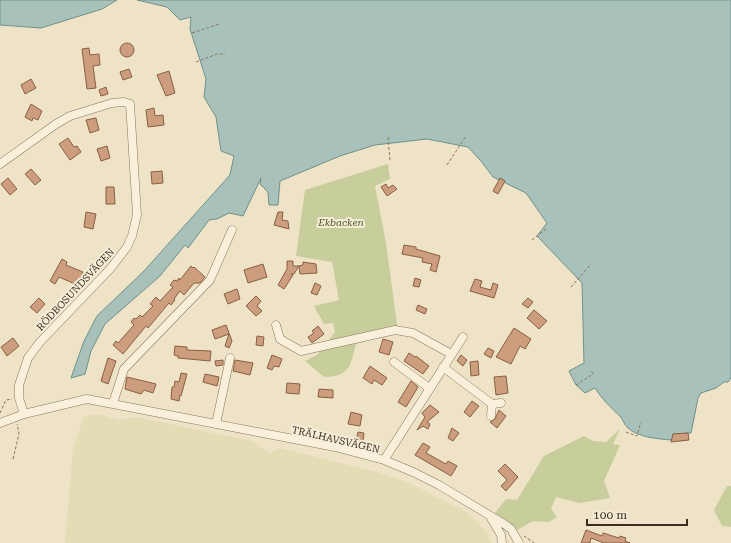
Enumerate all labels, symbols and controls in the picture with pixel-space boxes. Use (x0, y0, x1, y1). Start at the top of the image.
park label: Ekbacken (317, 217, 364, 228)
street label: RÖDBOSUNDSVÄGEN (34, 246, 116, 333)
street label: TRÄLHAVSVÄGEN (291, 424, 381, 455)
scale bar (587, 501, 687, 527)
text: 100 m (593, 508, 627, 522)

